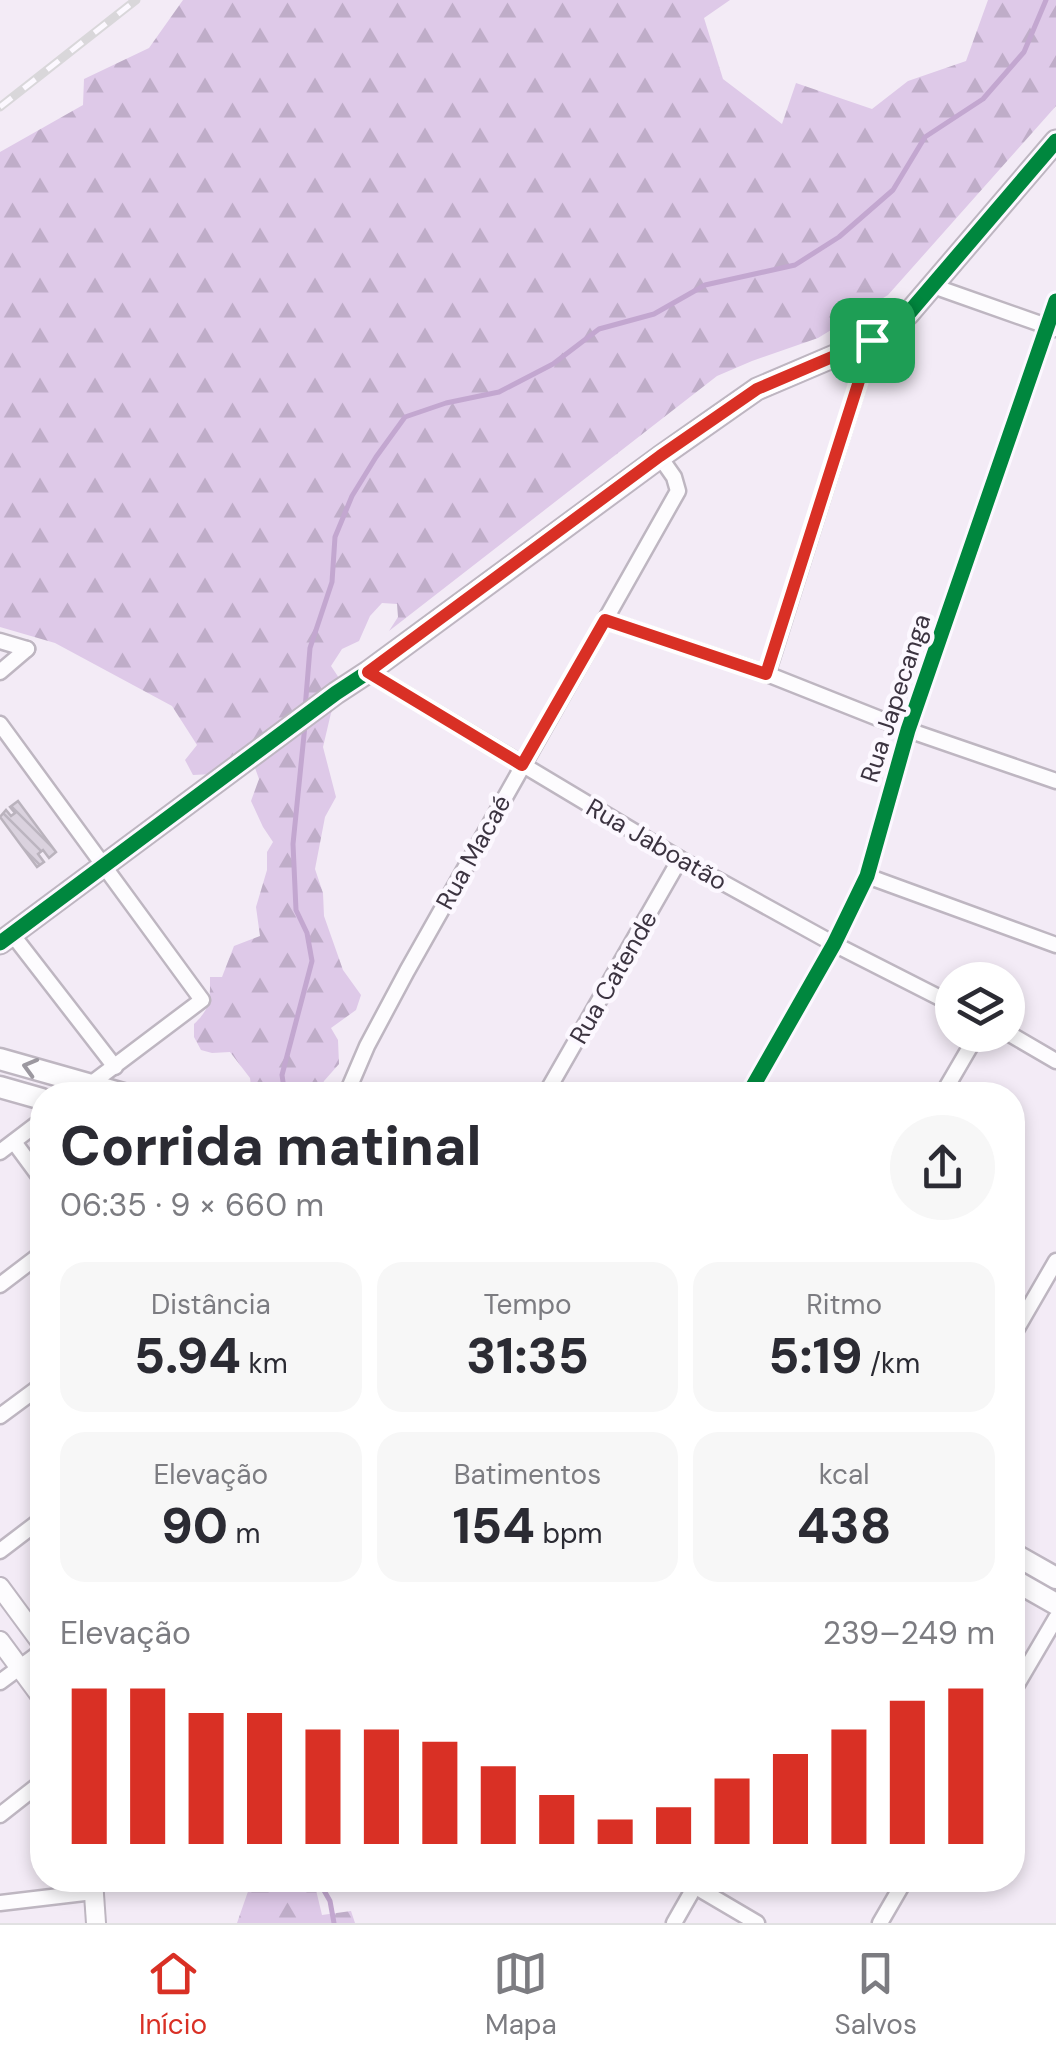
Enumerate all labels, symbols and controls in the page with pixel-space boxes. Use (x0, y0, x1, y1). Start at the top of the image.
pin (830, 298, 915, 383)
icon: arrive (845, 313, 900, 368)
street label: Rua Japecanga (853, 610, 938, 787)
street label: Rua Macaé (428, 789, 518, 915)
street label: Rua Jaboatão (580, 791, 733, 898)
street label: Rua Catende (562, 905, 665, 1050)
map controls (935, 962, 1025, 1052)
button: layers (935, 962, 1025, 1052)
one-way arrow (22, 1058, 39, 1079)
text: Corrida matinal (60, 1110, 481, 1182)
button: share (890, 1115, 995, 1220)
text: 06:35 · 9 × 660 m (60, 1184, 324, 1226)
text: Distância (151, 1286, 271, 1323)
text: Tempo (483, 1286, 572, 1323)
text: Ritmo (806, 1286, 882, 1323)
text: 5.94 (134, 1323, 241, 1389)
text: 31:35 (466, 1323, 589, 1389)
text: 5:19 (768, 1323, 863, 1389)
text: km (241, 1345, 288, 1382)
text: /km (863, 1345, 920, 1382)
text: Elevação (154, 1456, 268, 1493)
text: Batimentos (454, 1456, 601, 1493)
text: kcal (819, 1456, 869, 1493)
text: 90 (161, 1493, 228, 1559)
text: 154 (453, 1493, 535, 1559)
text: 438 (797, 1493, 892, 1559)
text: m (228, 1515, 261, 1552)
text: bpm (535, 1515, 602, 1552)
text: Elevação (60, 1612, 191, 1654)
text: 239–249 m (823, 1612, 995, 1654)
tab: Início (139, 1946, 207, 2043)
tab: Mapa (485, 1946, 557, 2043)
tab: Salvos (835, 1946, 917, 2043)

